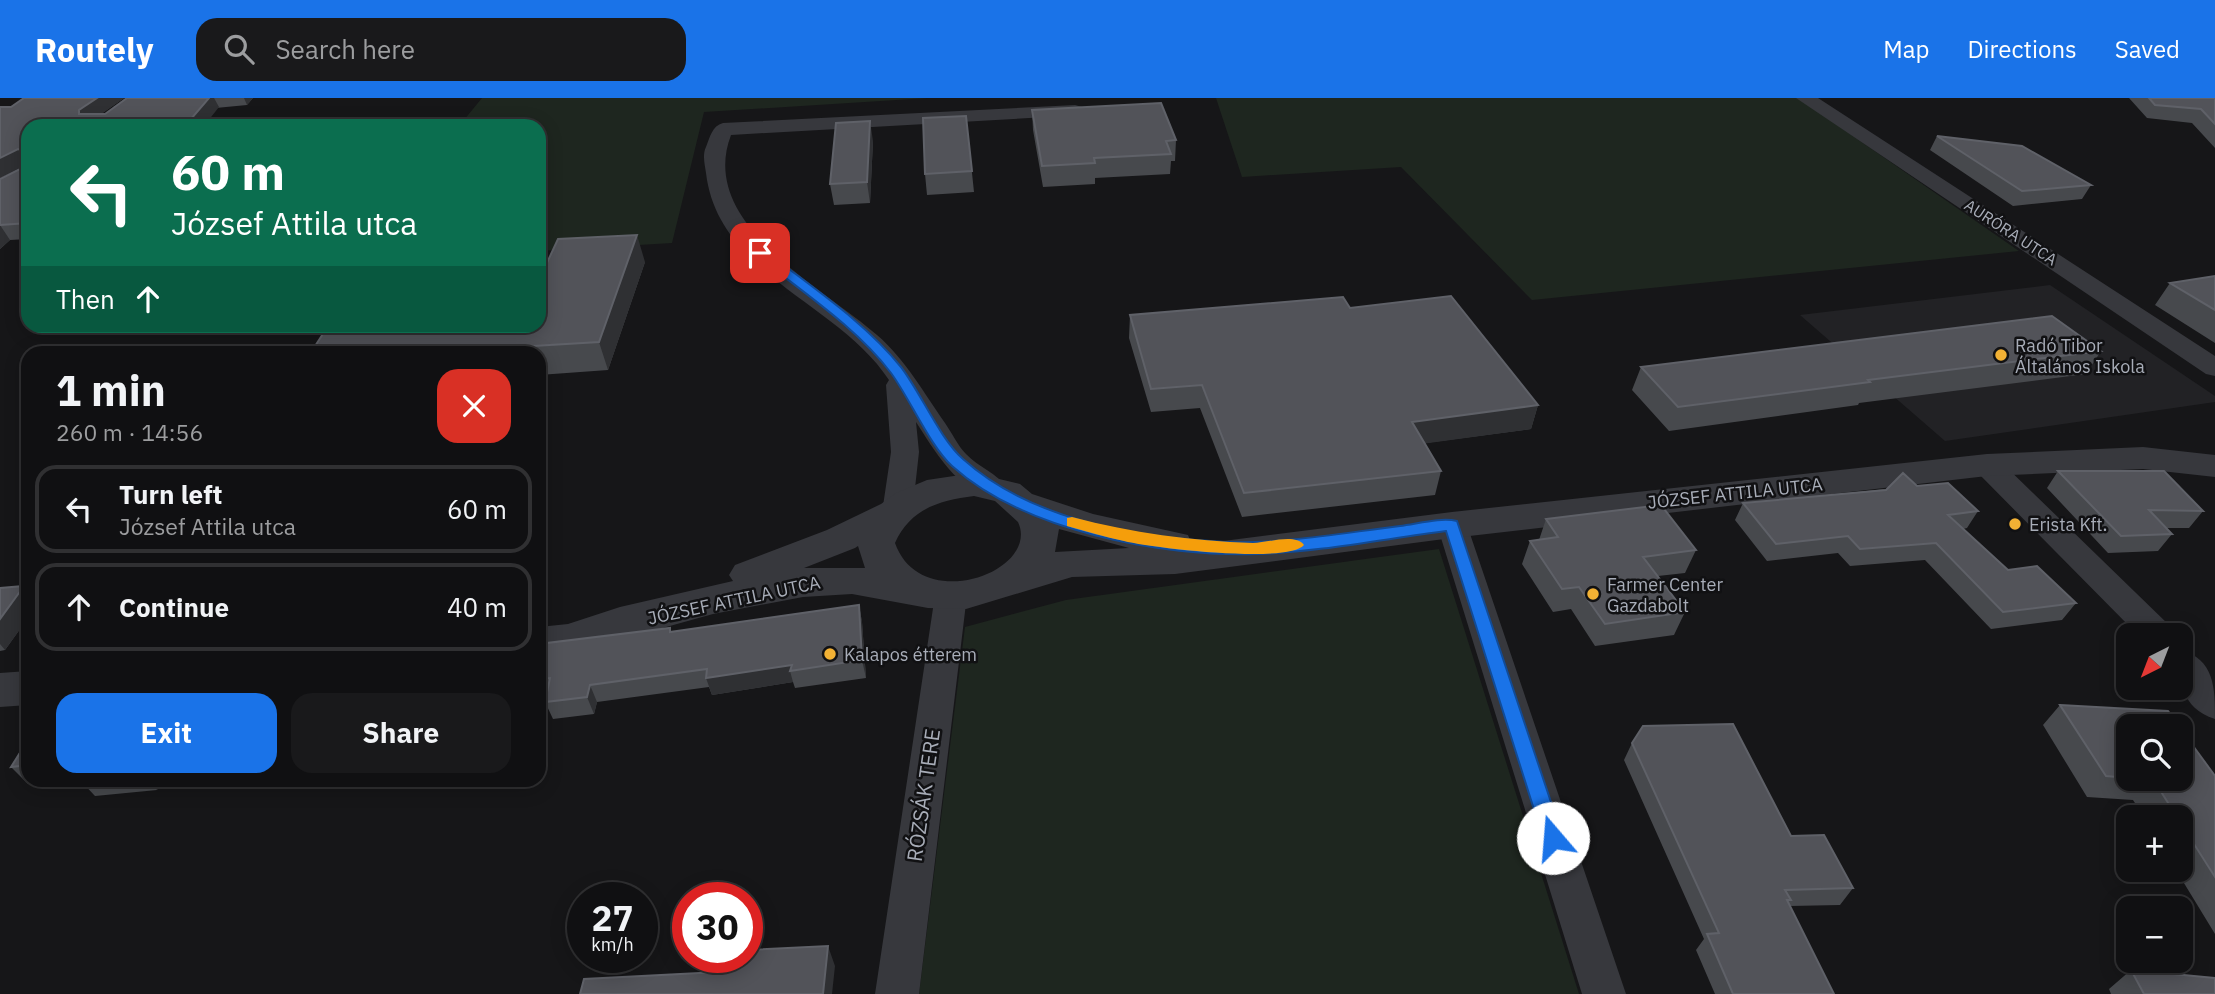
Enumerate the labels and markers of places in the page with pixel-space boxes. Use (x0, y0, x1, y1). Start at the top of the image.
pin (730, 223, 790, 283)
place label: Radó Tibor Általános Iskola (2015, 334, 2145, 378)
marker: Radó Tibor Általános Iskola (1993, 347, 2009, 363)
place label: Erista Kft. (2029, 513, 2108, 536)
marker: Erista Kft. (2007, 516, 2023, 532)
place label: Farmer Center Gazdabolt (1607, 573, 1723, 617)
marker: Farmer Center Gazdabolt (1585, 586, 1601, 602)
place label: Kalapos étterem (844, 643, 977, 666)
marker: Kalapos étterem (822, 646, 838, 662)

